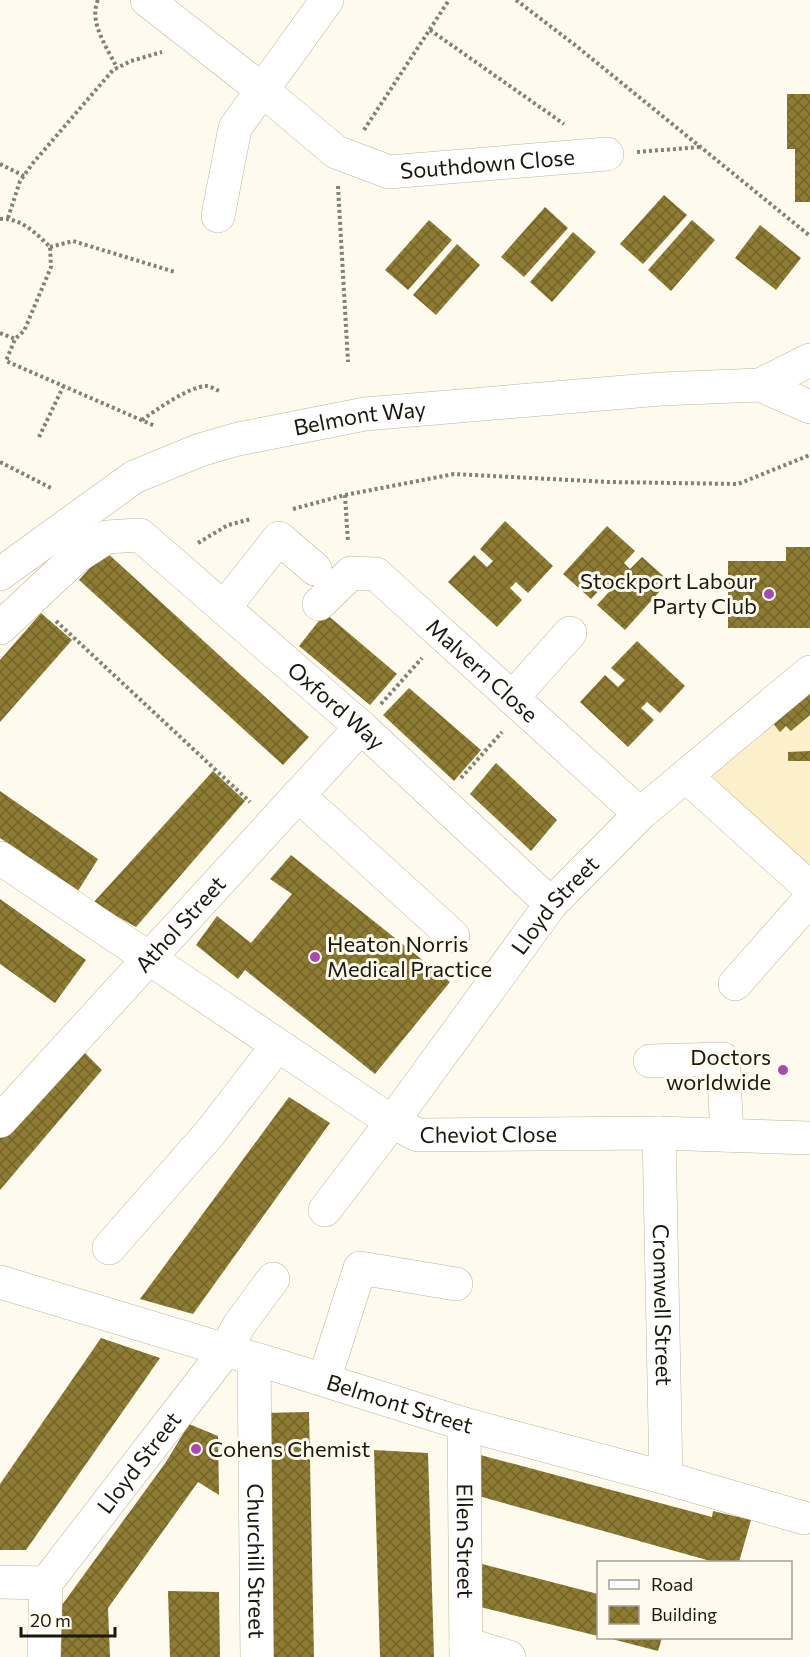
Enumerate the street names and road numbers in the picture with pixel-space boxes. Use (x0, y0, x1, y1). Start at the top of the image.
street label: Southdown Close (399, 143, 576, 184)
street label: Belmont Way (291, 395, 427, 441)
street label: Malvern Close (421, 613, 544, 728)
street label: Oxford Way (282, 656, 391, 755)
street label: Lloyd Street (505, 850, 604, 959)
street label: Athol Street (129, 870, 231, 978)
street label: Cheviot Close (419, 1120, 557, 1148)
street label: Cromwell Street (648, 1224, 678, 1386)
street label: Belmont Street (323, 1368, 476, 1439)
street label: Lloyd Street (91, 1406, 186, 1519)
street label: Churchill Street (242, 1483, 271, 1639)
street label: Ellen Street (452, 1483, 479, 1599)

